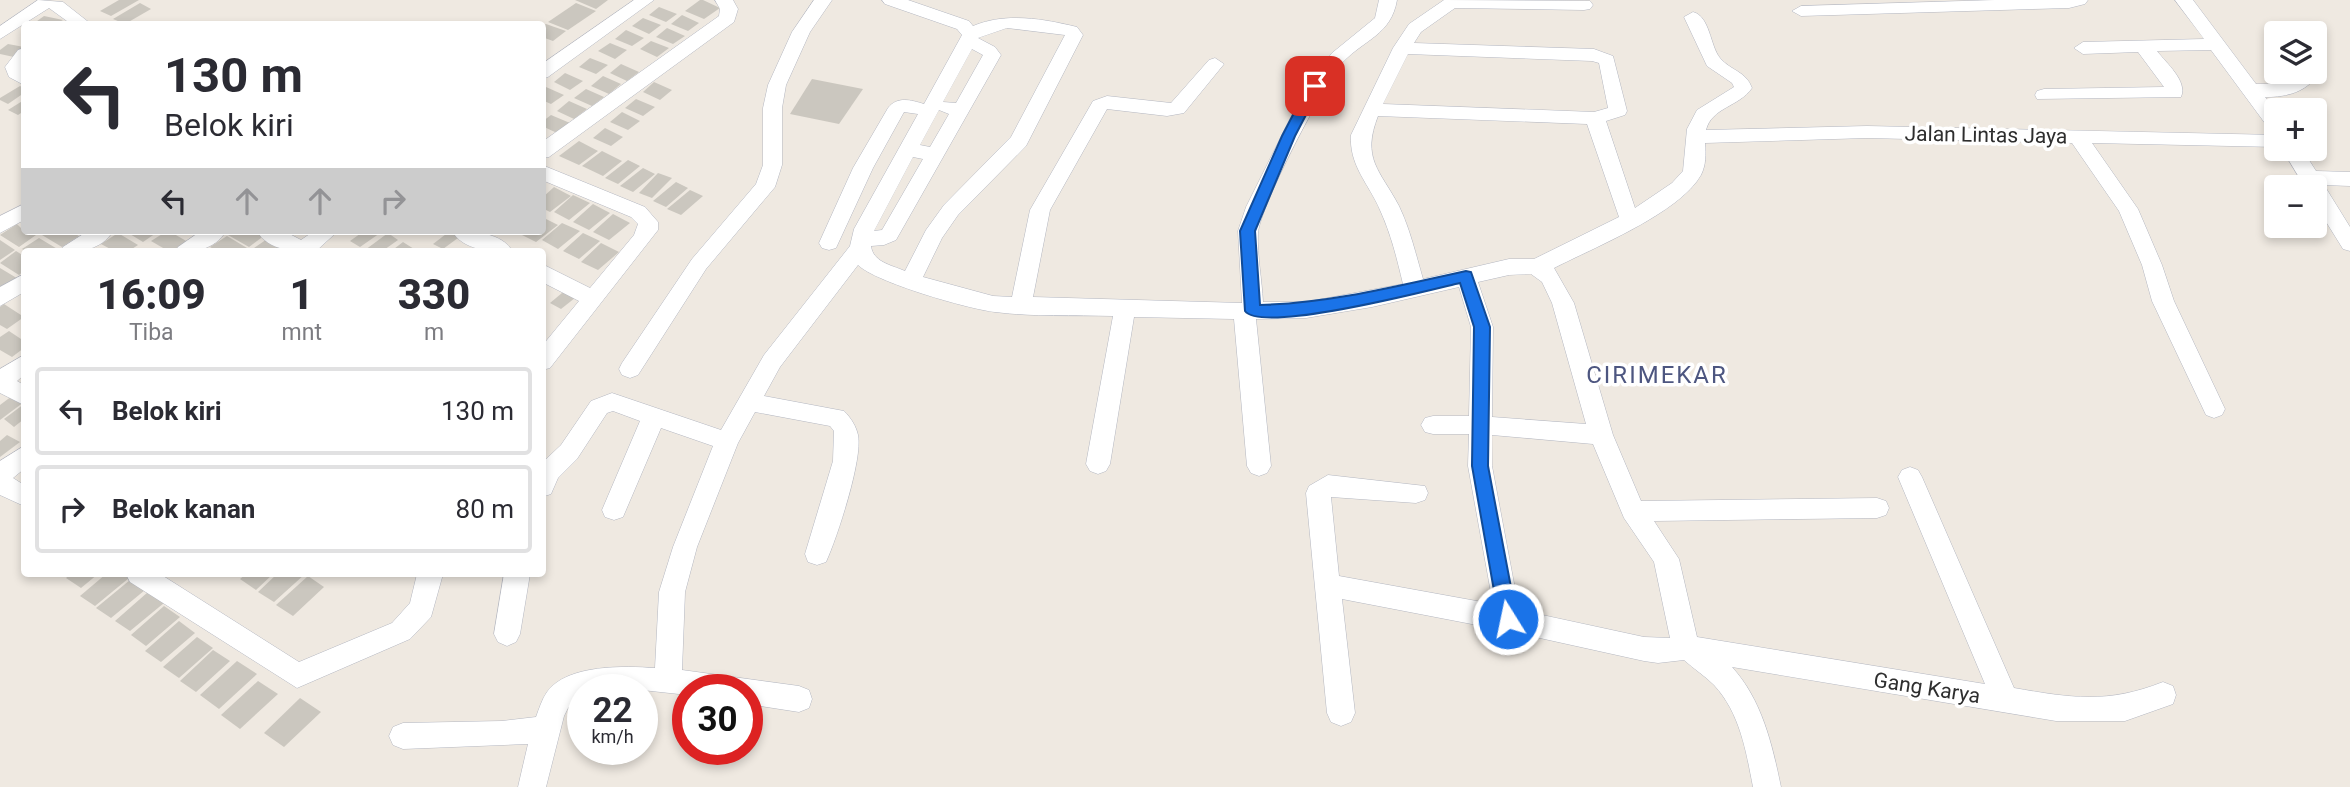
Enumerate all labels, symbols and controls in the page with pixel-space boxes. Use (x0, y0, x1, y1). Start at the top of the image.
map controls (2264, 21, 2327, 238)
button: layers (2264, 21, 2327, 84)
text: 130 m (164, 47, 303, 104)
icon: left (49, 49, 140, 140)
pin (1285, 56, 1345, 116)
icon: arrive (1296, 67, 1334, 105)
button: + (2264, 98, 2327, 161)
text: Belok kiri (164, 106, 294, 144)
street label: Jalan Lintas Jaya (1904, 122, 2068, 148)
button: − (2264, 175, 2327, 238)
icon: left (155, 182, 193, 220)
icon: ahead (228, 182, 266, 220)
icon: ahead (301, 182, 339, 220)
icon: right (374, 182, 412, 220)
text: 16:09 (97, 270, 206, 319)
text: 1 (290, 270, 314, 319)
text: 330 (398, 270, 470, 319)
text: Tiba (129, 319, 174, 346)
text: mnt (282, 319, 322, 346)
text: m (424, 319, 444, 346)
district label: CIRIMEKAR (1586, 361, 1728, 389)
icon: left (53, 392, 91, 430)
text: Belok kiri (112, 396, 222, 426)
text: 130 m (441, 396, 514, 426)
icon: right (53, 490, 91, 528)
text: Belok kanan (112, 494, 255, 524)
text: 80 m (456, 494, 514, 524)
position arrow (1471, 582, 1545, 656)
street label: Gang Karya (1872, 668, 1982, 708)
speed limit sign: 30 (672, 674, 763, 765)
text: 22 (592, 690, 633, 731)
text: km/h (591, 726, 634, 747)

